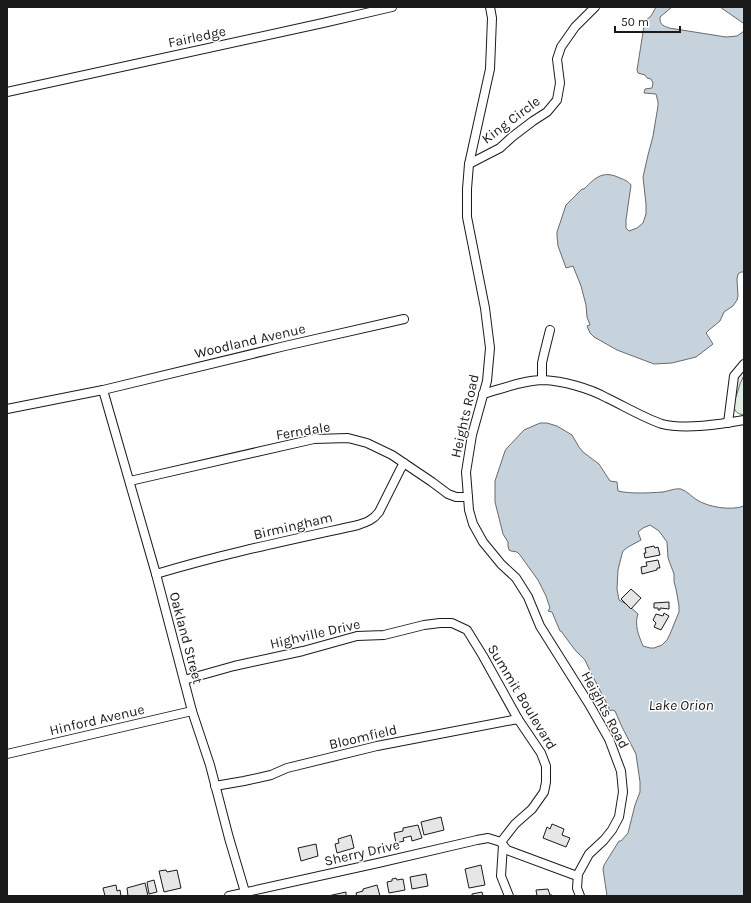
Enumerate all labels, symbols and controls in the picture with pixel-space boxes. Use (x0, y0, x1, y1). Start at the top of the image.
scale bar (615, 8, 680, 34)
text: 50 m (621, 15, 649, 29)
street label: Fairledge (167, 23, 227, 51)
street label: King Circle (479, 93, 543, 147)
street label: Woodland Avenue (193, 320, 307, 362)
street label: Heights Road (447, 373, 483, 459)
street label: Ferndale (275, 418, 331, 444)
street label: Birmingham (252, 509, 334, 543)
street label: Oakland Street (166, 590, 206, 686)
street label: Highville Drive (268, 615, 362, 653)
street label: Summit Boulevard (484, 641, 560, 753)
street label: Heights Road (577, 668, 633, 752)
water label: Lake Orion (648, 696, 714, 714)
street label: Hinford Avenue (48, 701, 146, 739)
street label: Bloomfield (327, 721, 399, 753)
street label: Sherry Drive (323, 836, 401, 870)

